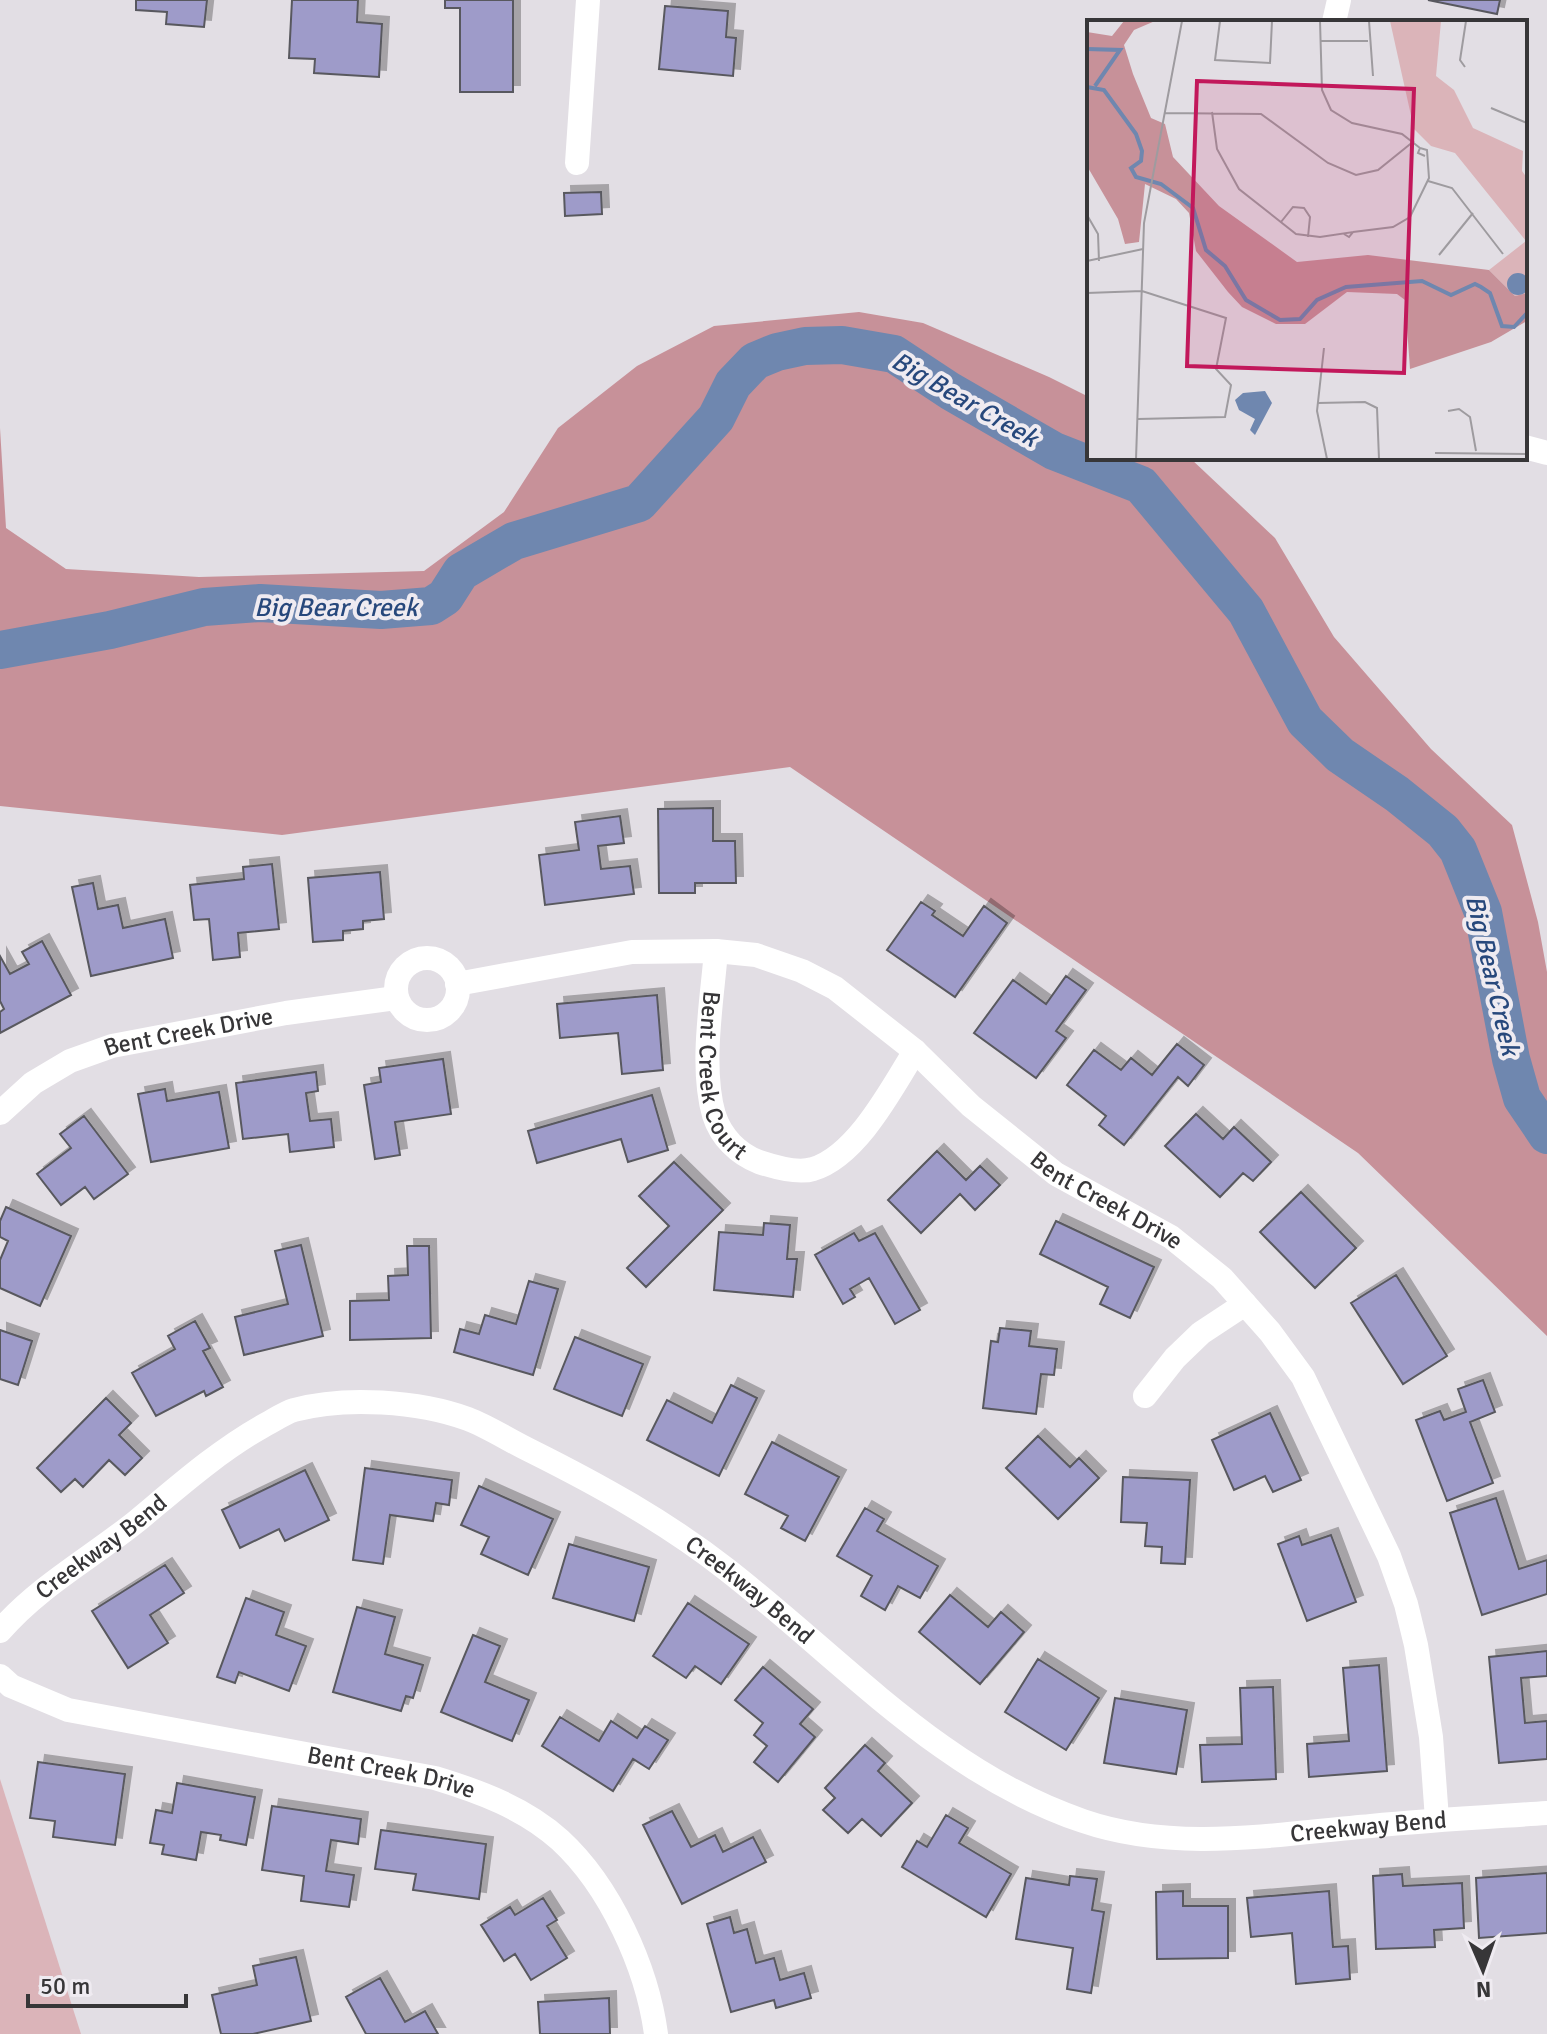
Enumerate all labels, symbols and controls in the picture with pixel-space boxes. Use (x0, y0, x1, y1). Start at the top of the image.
inset map (1087, 20, 1527, 460)
water label: Big Bear Creek (886, 345, 1045, 456)
water label: Big Bear Creek (254, 592, 420, 624)
water label: Big Bear Creek (1458, 892, 1526, 1060)
street label: Bent Creek Court (692, 990, 753, 1167)
street label: Bent Creek Drive (100, 1001, 275, 1063)
street label: Bent Creek Drive (1024, 1144, 1189, 1256)
street label: Creekway Bend (29, 1487, 173, 1606)
street label: Creekway Bend (680, 1529, 820, 1651)
street label: Bent Creek Drive (305, 1740, 480, 1805)
street label: Creekway Bend (1289, 1805, 1448, 1849)
north arrow (1443, 1930, 1523, 2010)
scale bar (28, 1958, 186, 2008)
text: 50 m (40, 1971, 90, 2001)
text: N (1476, 1976, 1492, 2003)

